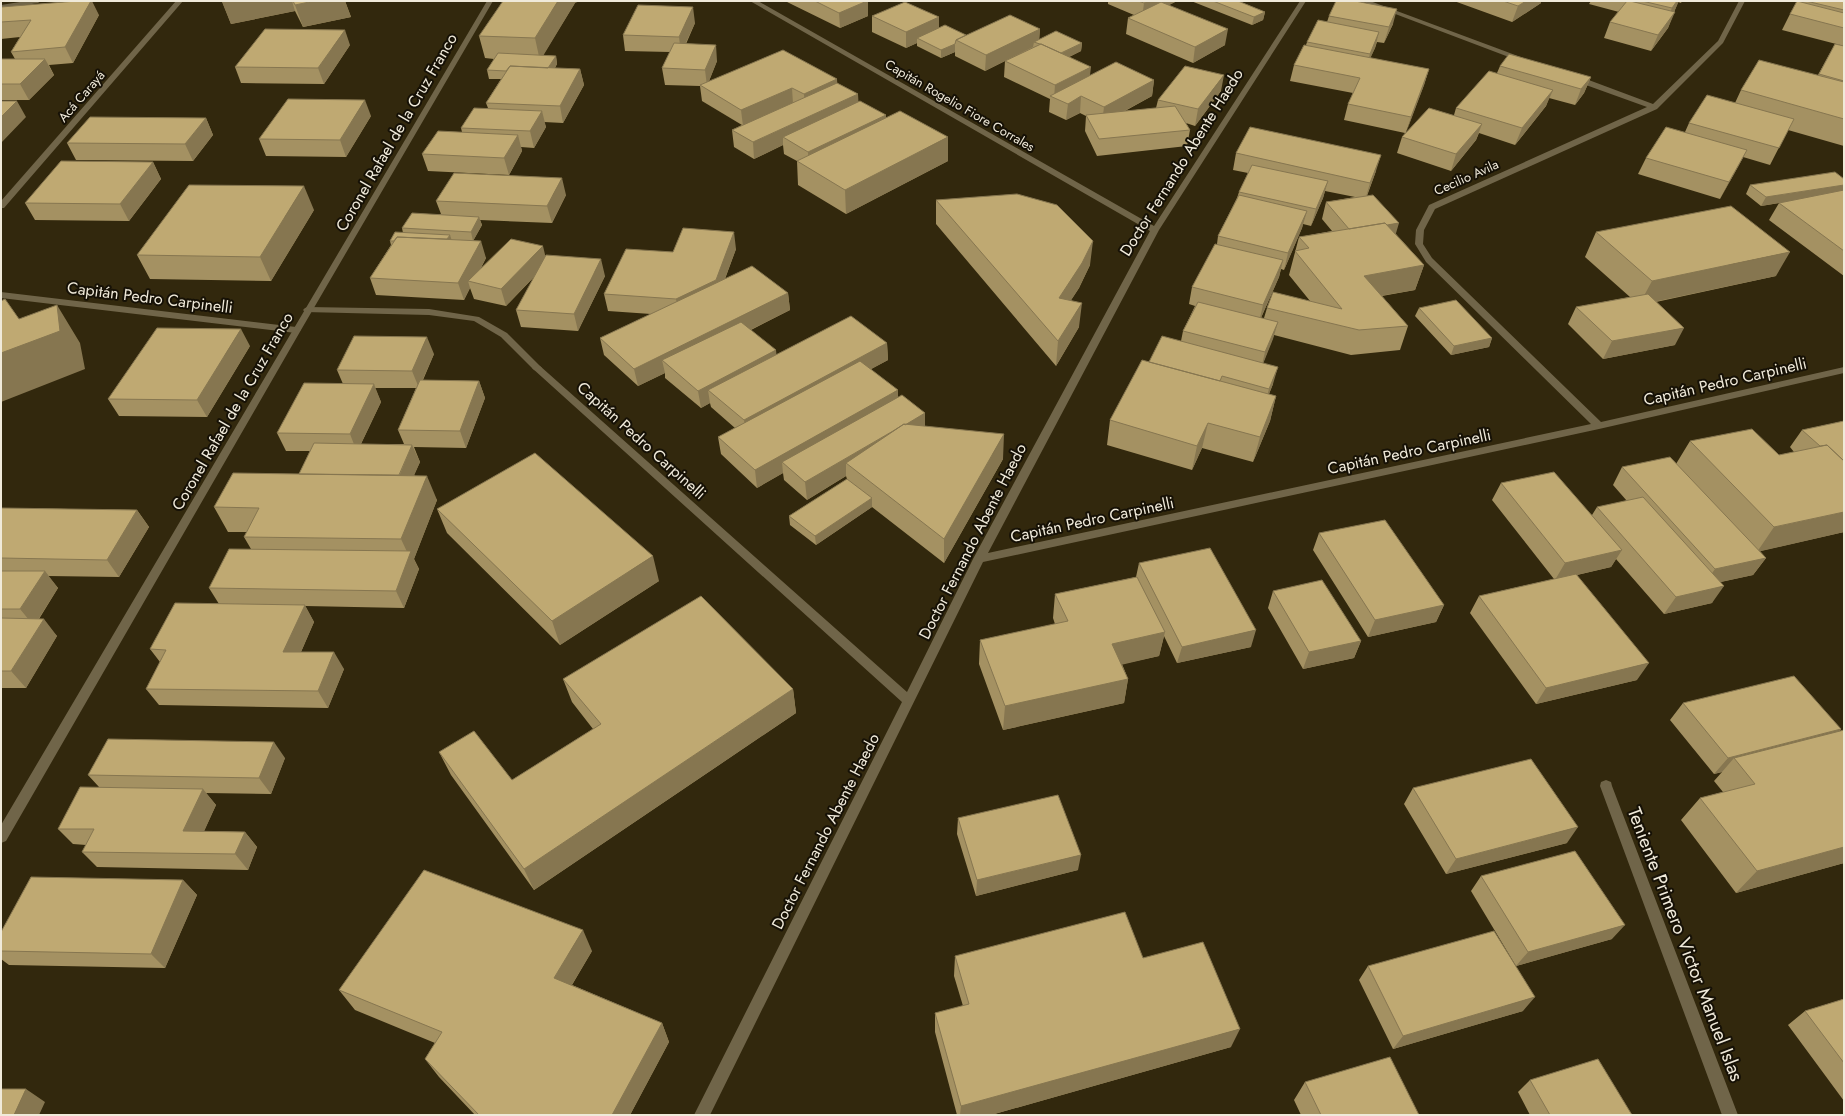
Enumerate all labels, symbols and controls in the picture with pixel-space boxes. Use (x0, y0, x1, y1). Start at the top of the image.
street label: Coronel Rafael de la Cruz Franco (330, 29, 463, 236)
street label: Capitán Rogelio Fiore Corrales (881, 55, 1038, 156)
street label: Doctor Fernando Abente Haedo (1114, 64, 1249, 260)
street label: Acá Carayá (54, 66, 109, 126)
street label: Cecilio Avila (1431, 155, 1502, 200)
street label: Capitán Pedro Carpinelli (66, 276, 234, 319)
street label: Coronel Rafael de la Cruz Franco (166, 308, 299, 515)
street label: Capitán Pedro Carpinelli (1641, 352, 1809, 411)
street label: Capitán Pedro Carpinelli (572, 376, 711, 505)
street label: Capitán Pedro Carpinelli (1325, 423, 1493, 480)
street label: Doctor Fernando Abente Haedo (913, 439, 1032, 643)
street label: Capitán Pedro Carpinelli (1008, 491, 1176, 548)
street label: Doctor Fernando Abente Haedo (766, 729, 885, 933)
street label: Teniente Primero Victor Manuel Islas (1621, 803, 1750, 1085)

